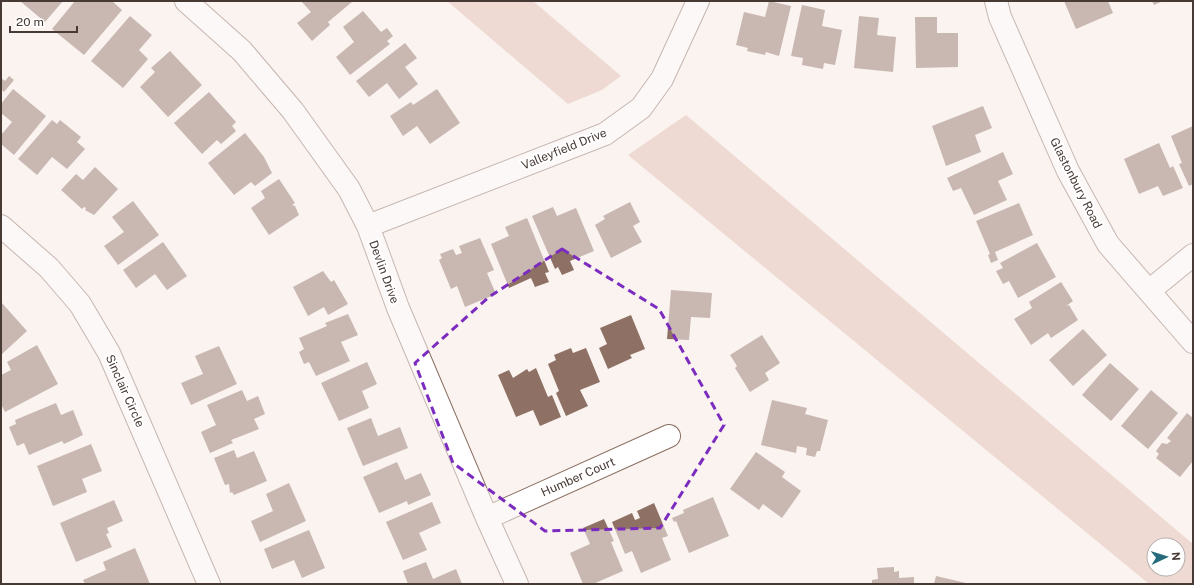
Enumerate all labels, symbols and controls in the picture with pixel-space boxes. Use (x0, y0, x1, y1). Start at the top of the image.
scale bar (10, 8, 77, 34)
text: 20 m (16, 15, 44, 29)
street label: Valleyfield Drive (519, 125, 609, 172)
street label: Glastonbury Road (1047, 135, 1105, 231)
street label: Devlin Drive (366, 238, 402, 306)
street label: Sinclair Circle (103, 353, 147, 430)
street label: Humber Court (539, 454, 617, 500)
north arrow (1146, 537, 1186, 577)
text: N (1170, 552, 1182, 561)

